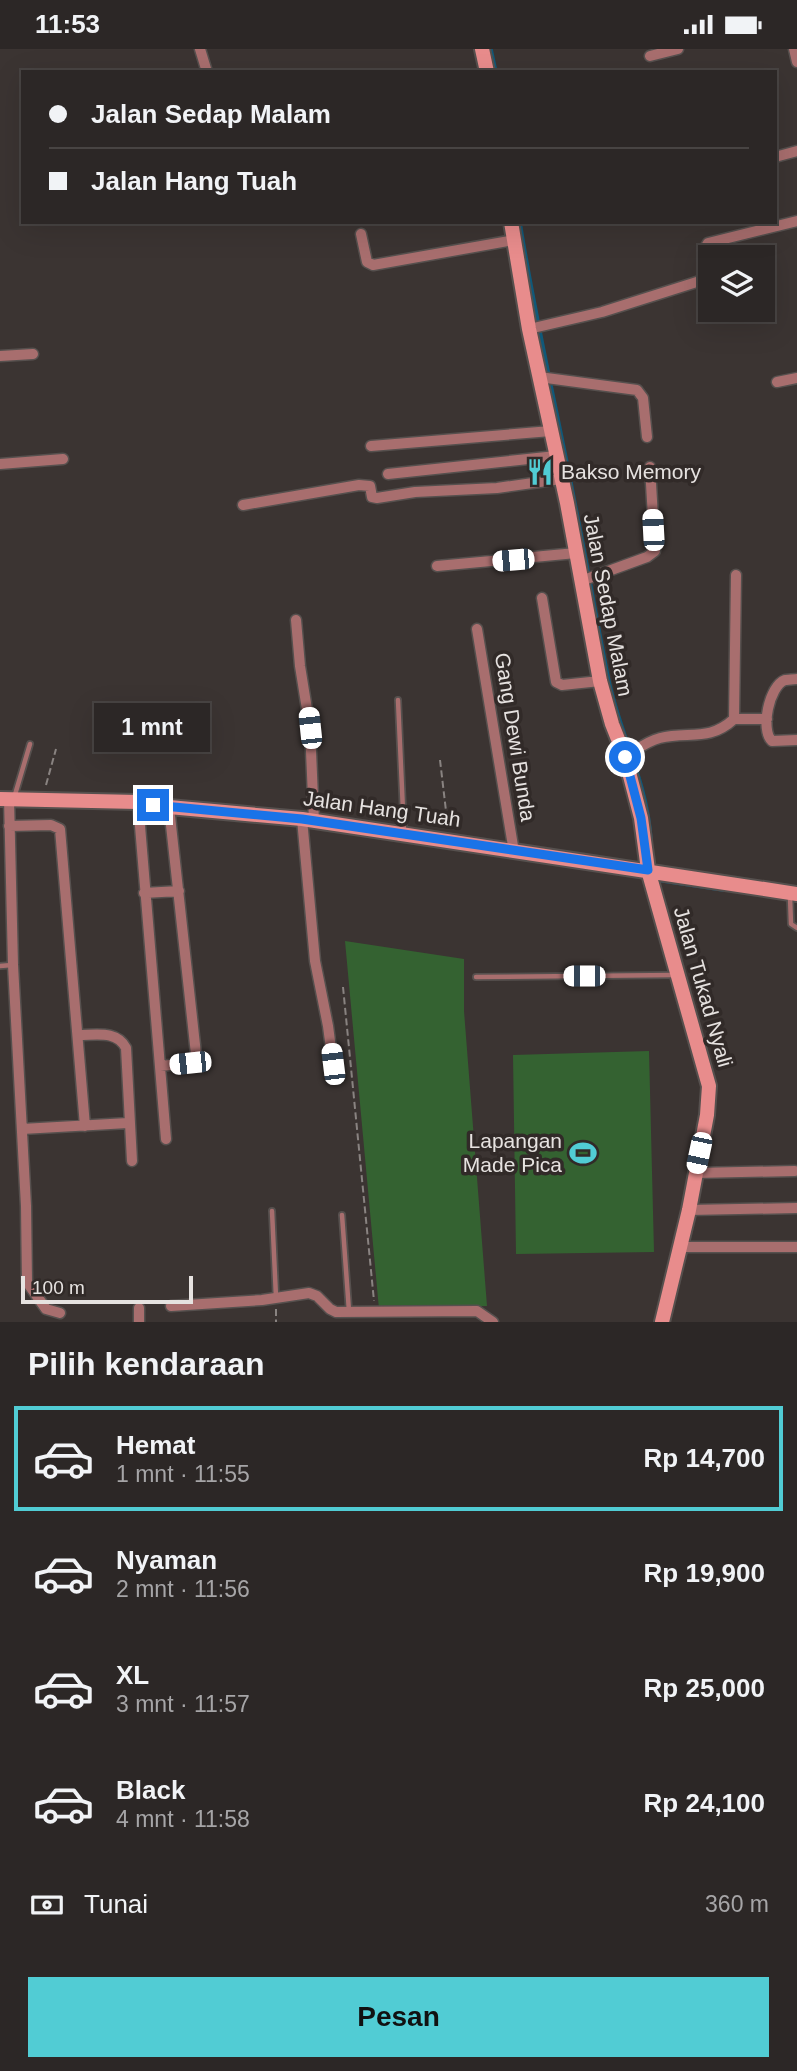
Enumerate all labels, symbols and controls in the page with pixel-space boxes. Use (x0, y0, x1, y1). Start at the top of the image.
text: 11:53 (35, 9, 100, 39)
text: Jalan Sedap Malam (91, 99, 331, 129)
text: Jalan Hang Tuah (91, 166, 297, 196)
map controls (698, 245, 775, 322)
button: layers (698, 245, 775, 322)
restaurant icon: Bakso Memory (525, 457, 555, 487)
place label: Bakso Memory (561, 460, 702, 483)
car (642, 508, 665, 552)
street label: Jalan Sedap Malam (579, 512, 637, 698)
car (492, 548, 535, 572)
street label: Gang Dewi Bunda (491, 651, 540, 823)
callout: 1 mnt (95, 703, 211, 753)
car (298, 706, 323, 750)
text: 1 mnt (121, 714, 183, 740)
route start (609, 741, 641, 773)
street label: Jalan Hang Tuah (302, 786, 462, 831)
route end (137, 789, 169, 821)
street label: Jalan Tukad Nyali (670, 904, 737, 1070)
car (564, 966, 606, 987)
car (321, 1042, 346, 1086)
car (169, 1050, 212, 1076)
place label: Lapangan Made Pica (463, 1129, 562, 1176)
car (685, 1130, 714, 1176)
sports icon: Lapangan Made Pica (568, 1138, 598, 1168)
scale bar (21, 1273, 192, 1305)
text: 100 m (32, 1277, 85, 1298)
text: Pilih kendaraan (28, 1346, 265, 1382)
icon: car (32, 1427, 95, 1490)
text: Hemat (116, 1430, 195, 1460)
text: Rp 14,700 (644, 1443, 765, 1473)
text: 1 mnt · 11:55 (116, 1461, 250, 1487)
icon: car (32, 1542, 95, 1605)
text: Nyaman (116, 1545, 217, 1575)
text: Rp 19,900 (644, 1558, 765, 1588)
text: 2 mnt · 11:56 (116, 1576, 250, 1602)
icon: car (32, 1657, 95, 1720)
text: XL (116, 1660, 149, 1690)
text: Rp 25,000 (644, 1673, 765, 1703)
text: 3 mnt · 11:57 (116, 1691, 250, 1717)
icon: car (32, 1772, 95, 1835)
text: Black (116, 1775, 185, 1805)
text: Rp 24,100 (644, 1788, 765, 1818)
text: 4 mnt · 11:58 (116, 1806, 250, 1832)
icon: cash (28, 1886, 66, 1924)
text: Tunai (84, 1889, 148, 1919)
text: 360 m (705, 1891, 769, 1917)
button: Pesan (28, 1977, 769, 2057)

